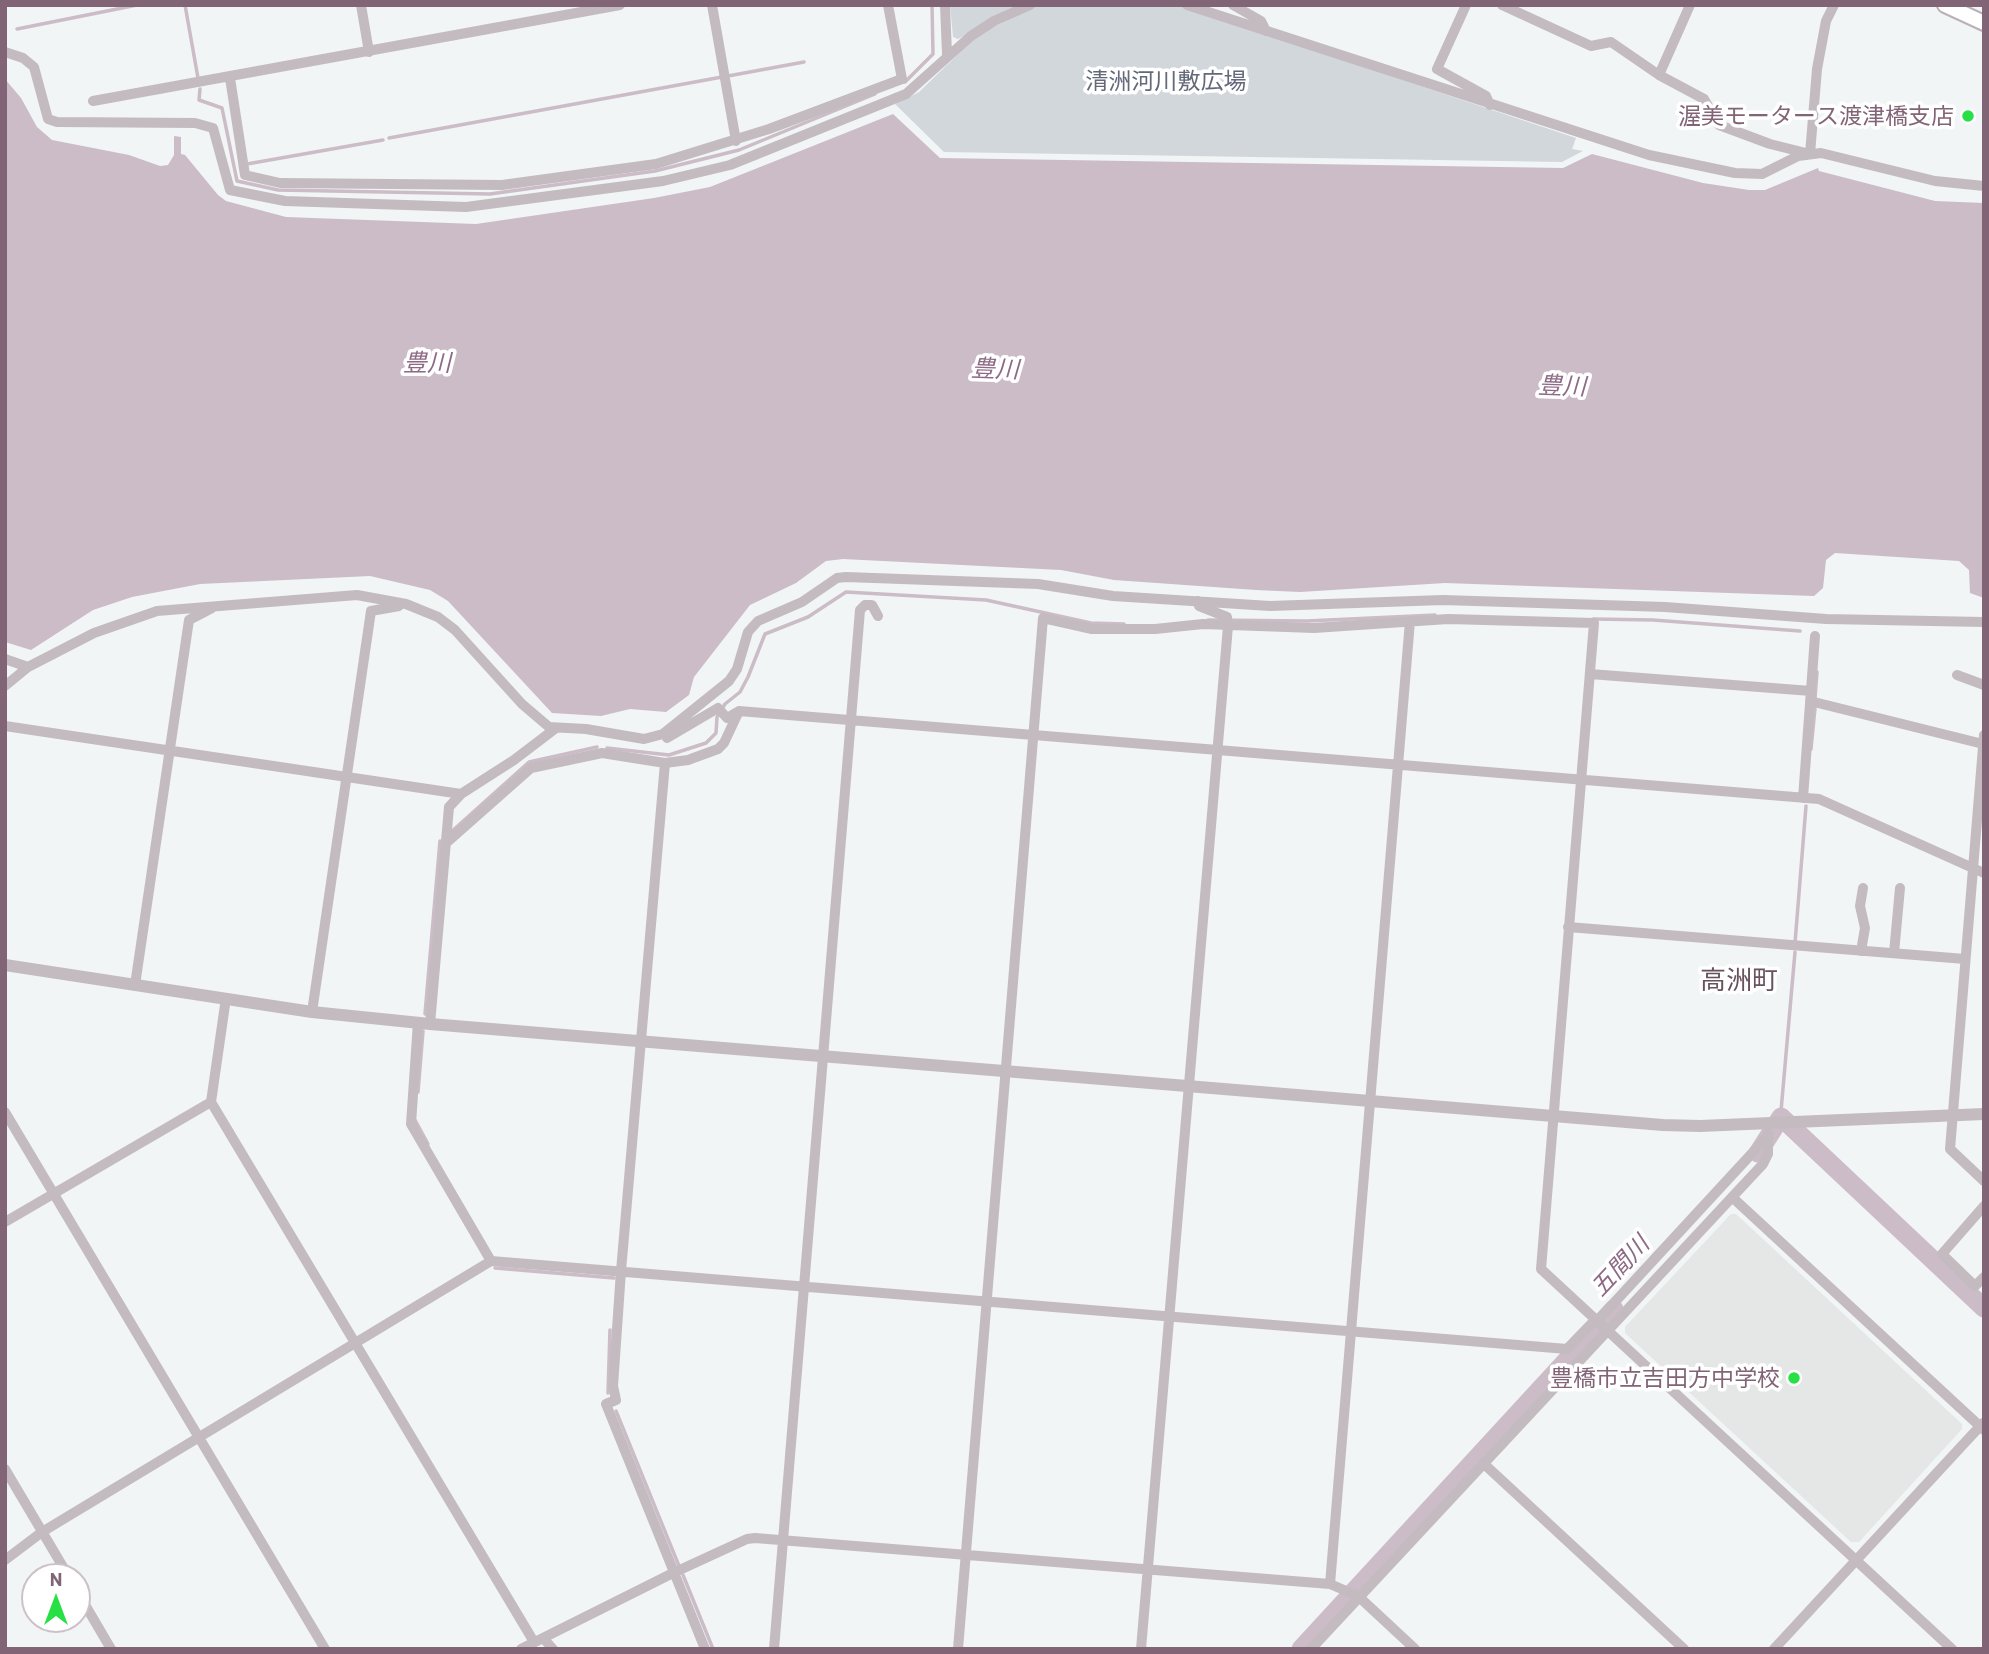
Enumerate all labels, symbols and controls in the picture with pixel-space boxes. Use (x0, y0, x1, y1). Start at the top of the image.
park label: 清洲河川敷広場 (1086, 67, 1246, 95)
place label: 渥美モータース渡津橋支店 (1678, 102, 1954, 130)
marker: 渥美モータース渡津橋支店 (1960, 108, 1976, 124)
water label: 豊川 (403, 349, 451, 377)
water label: 豊川 (971, 354, 1019, 384)
water label: 豊川 (1538, 371, 1586, 401)
district label: 高洲町 (1700, 964, 1778, 996)
water label: 五間川 (1585, 1230, 1655, 1302)
place label: 豊橋市立吉田方中学校 (1550, 1364, 1780, 1392)
marker: 豊橋市立吉田方中学校 (1786, 1370, 1802, 1386)
north arrow (21, 1563, 91, 1633)
text: N (50, 1567, 62, 1590)

